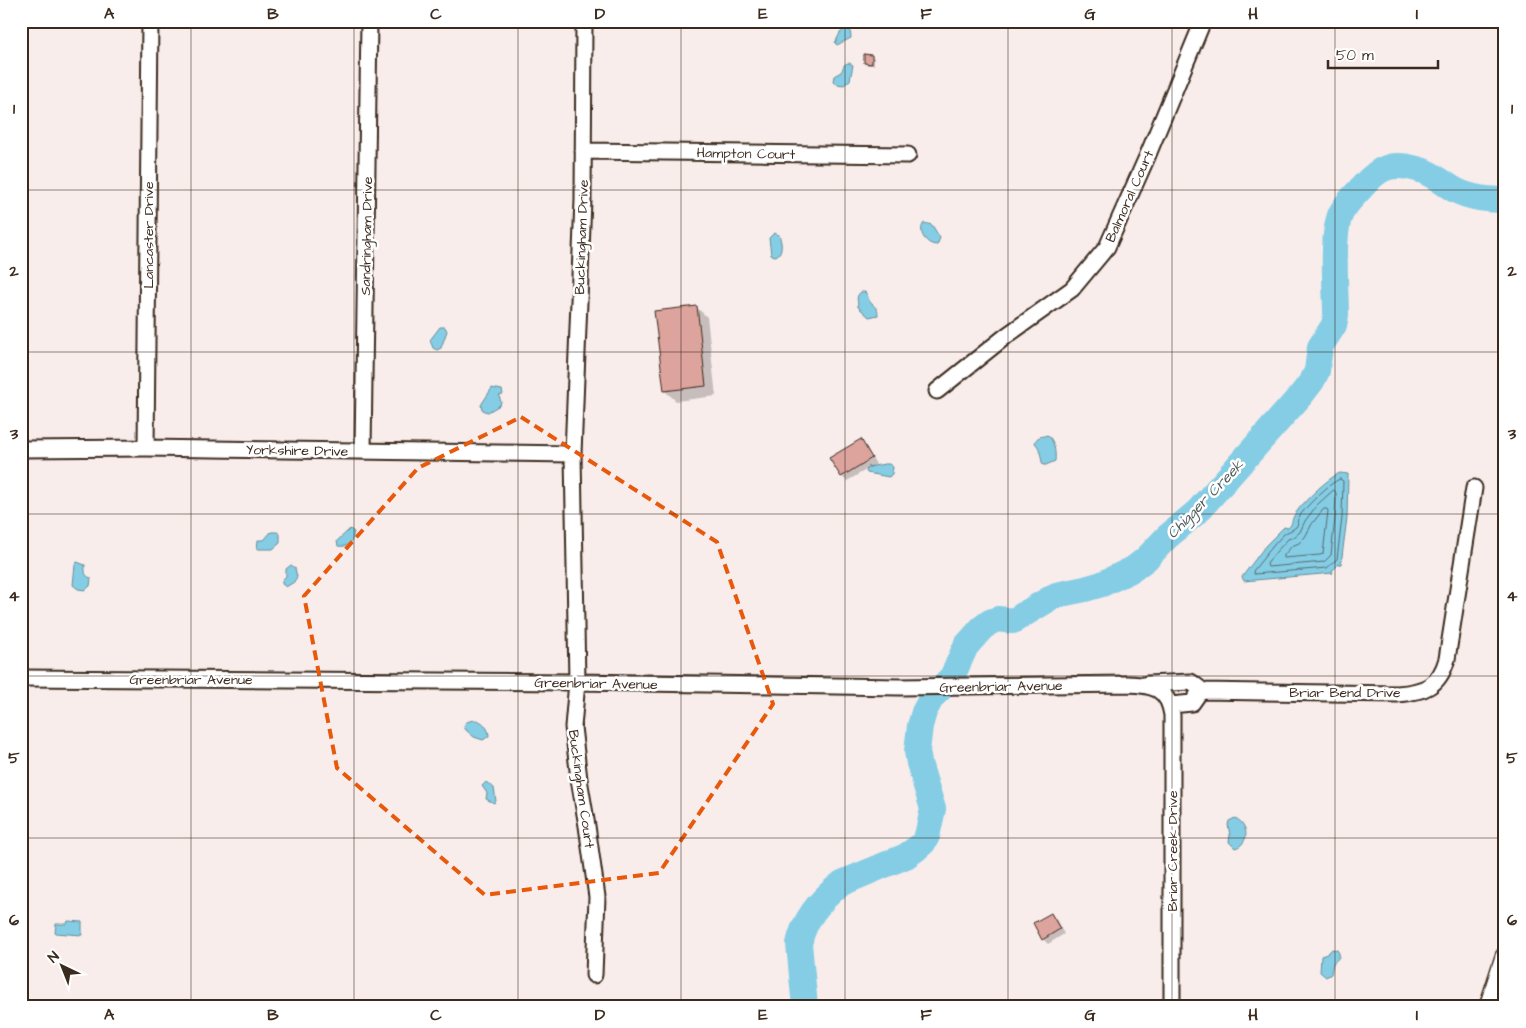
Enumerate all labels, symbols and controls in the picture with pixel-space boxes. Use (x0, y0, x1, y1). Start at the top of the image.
text: A (104, 3, 115, 25)
text: B (267, 3, 279, 25)
text: C (430, 3, 442, 25)
text: D (595, 3, 606, 25)
text: E (758, 3, 768, 25)
text: F (920, 3, 932, 25)
text: G (1084, 3, 1096, 25)
text: H (1248, 3, 1258, 25)
text: I (1416, 3, 1418, 25)
scale bar (1328, 38, 1438, 70)
text: 50 m (1336, 45, 1374, 66)
text: 1 (13, 98, 16, 120)
text: 1 (1511, 98, 1514, 120)
street label: Hampton Court (696, 143, 796, 165)
street label: Balmoral Court (1101, 147, 1159, 246)
street label: Sandringham Drive (356, 176, 378, 296)
street label: Buckingham Drive (570, 179, 594, 295)
street label: Lancaster Drive (139, 181, 159, 289)
text: 2 (8, 260, 19, 282)
text: 2 (1506, 260, 1517, 282)
text: 3 (9, 423, 19, 445)
text: 3 (1507, 423, 1517, 445)
street label: Yorkshire Drive (246, 440, 349, 462)
water label: Chigger Creek (1162, 455, 1250, 544)
text: 4 (9, 585, 20, 607)
text: 4 (1507, 585, 1518, 607)
street label: Greenbriar Avenue (129, 670, 253, 690)
street label: Greenbriar Avenue (534, 673, 658, 695)
street label: Greenbriar Avenue (939, 676, 1063, 698)
street label: Briar Bend Drive (1289, 683, 1401, 703)
street label: Buckingham Court (563, 728, 599, 850)
text: 5 (8, 747, 20, 769)
text: 5 (1506, 747, 1518, 769)
street label: Briar Creek Drive (1163, 790, 1183, 912)
text: 6 (9, 909, 19, 931)
text: 6 (1507, 909, 1517, 931)
north arrow (38, 940, 88, 990)
text: N (44, 947, 64, 968)
text: A (104, 1004, 115, 1026)
text: B (267, 1004, 279, 1026)
text: C (430, 1004, 442, 1026)
text: D (595, 1004, 606, 1026)
text: E (758, 1004, 768, 1026)
text: F (920, 1004, 932, 1026)
text: G (1084, 1004, 1096, 1026)
text: H (1248, 1004, 1258, 1026)
text: I (1416, 1004, 1418, 1026)

